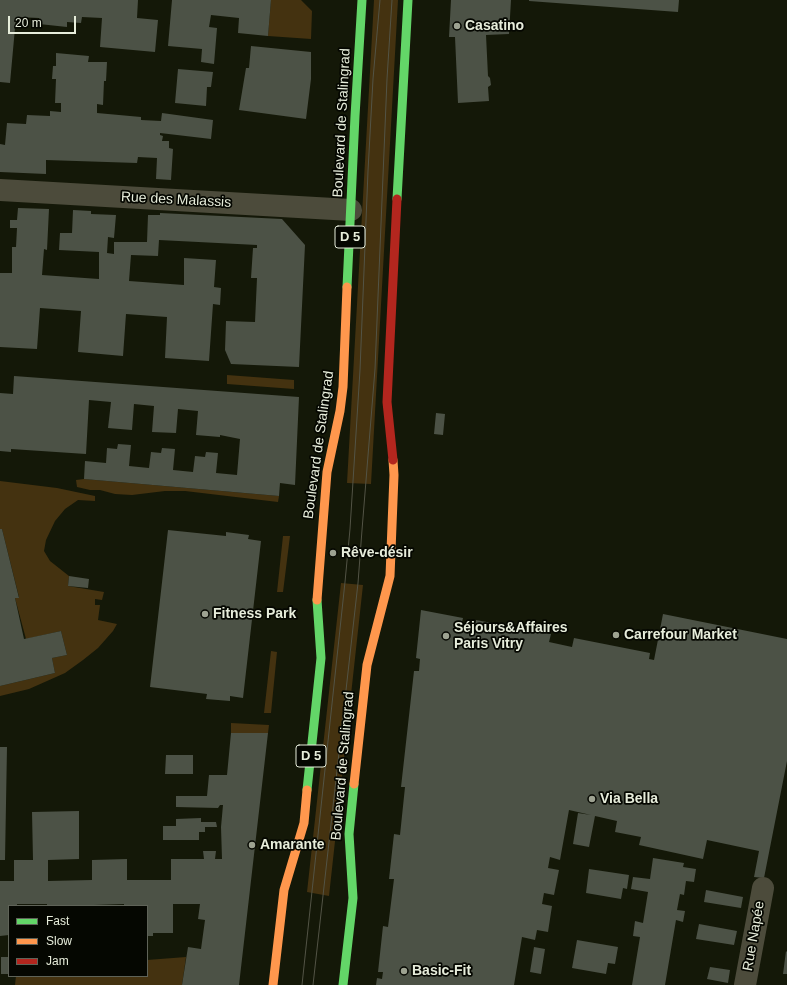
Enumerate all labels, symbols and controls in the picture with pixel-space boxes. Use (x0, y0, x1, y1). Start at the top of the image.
scale bar (10, 8, 78, 34)
text: 20 m (15, 16, 42, 30)
place label: Casatino (465, 18, 524, 34)
marker: Casatino (452, 21, 462, 31)
street label: Boulevard de Stalingrad (330, 48, 354, 198)
street label: Rue des Malassis (120, 189, 232, 211)
road number: D 5 (335, 226, 365, 248)
street label: Boulevard de Stalingrad (300, 370, 338, 520)
place label: Rêve-désir (341, 545, 413, 561)
marker: Rêve-désir (328, 548, 338, 558)
place label: Fitness Park (213, 606, 296, 622)
marker: Fitness Park (200, 609, 210, 619)
place label: Séjours&Affaires Paris Vitry (454, 620, 568, 652)
place label: Carrefour Market (624, 627, 737, 643)
marker: Carrefour Market (611, 630, 621, 640)
marker: Séjours&Affaires Paris Vitry (441, 631, 451, 641)
street label: Boulevard de Stalingrad (328, 691, 358, 841)
road number: D 5 (296, 745, 326, 767)
place label: Via Bella (600, 791, 658, 807)
marker: Via Bella (587, 794, 597, 804)
place label: Amarante (260, 837, 325, 853)
marker: Amarante (247, 840, 257, 850)
street label: Rue Napée (740, 900, 768, 972)
legend (8, 905, 148, 977)
text: Fast (46, 914, 69, 928)
text: Slow (46, 934, 72, 948)
text: Jam (46, 954, 69, 968)
place label: Basic-Fit (412, 963, 471, 979)
marker: Basic-Fit (399, 966, 409, 976)

